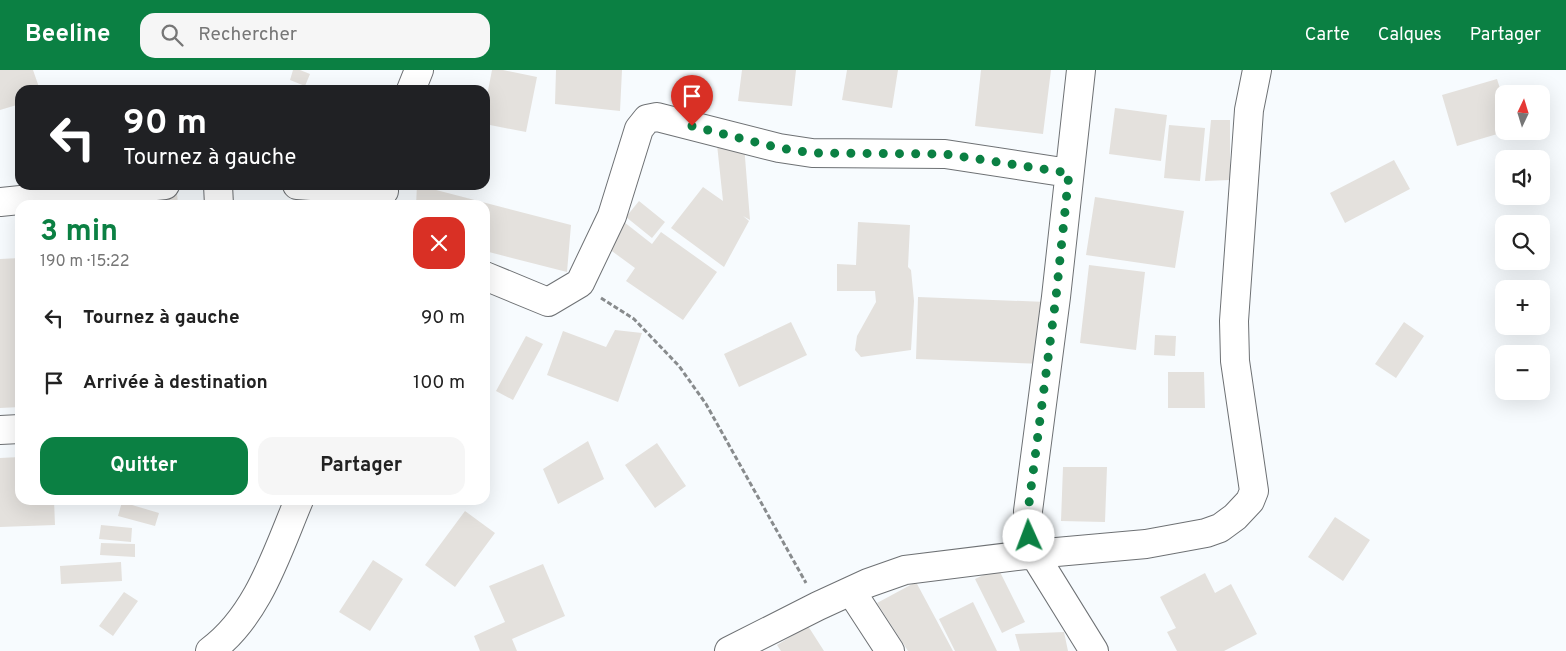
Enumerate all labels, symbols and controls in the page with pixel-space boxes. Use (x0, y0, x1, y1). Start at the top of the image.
search box (140, 13, 490, 58)
text: Beeline (25, 20, 110, 50)
icon: search (158, 21, 186, 49)
text: Rechercher (198, 23, 297, 47)
text: Carte (1305, 24, 1350, 47)
text: Calques (1378, 24, 1442, 47)
text: Partager (1470, 24, 1541, 47)
pin (671, 75, 713, 126)
icon: arrive (678, 82, 706, 110)
north arrow (1495, 85, 1550, 140)
map controls (1495, 85, 1550, 400)
text: 90 m (123, 102, 207, 146)
icon: left (40, 105, 105, 170)
text: Tournez à gauche (123, 145, 296, 172)
button: sound (1495, 150, 1550, 205)
text: 3 min (40, 214, 118, 251)
button: search (1495, 215, 1550, 270)
button: close (413, 217, 465, 269)
text: 190 m · 15:22 (40, 252, 130, 272)
button: + (1495, 280, 1550, 335)
icon: left (40, 304, 68, 332)
text: Tournez à gauche (83, 306, 240, 330)
text: 90 m (421, 306, 465, 330)
button: − (1495, 345, 1550, 400)
icon: arrive (40, 369, 68, 397)
text: Arrivée à destination (83, 371, 268, 395)
text: 100 m (413, 371, 465, 395)
button: Quitter (40, 437, 248, 495)
button: Partager (258, 437, 465, 495)
position arrow (1002, 509, 1054, 561)

